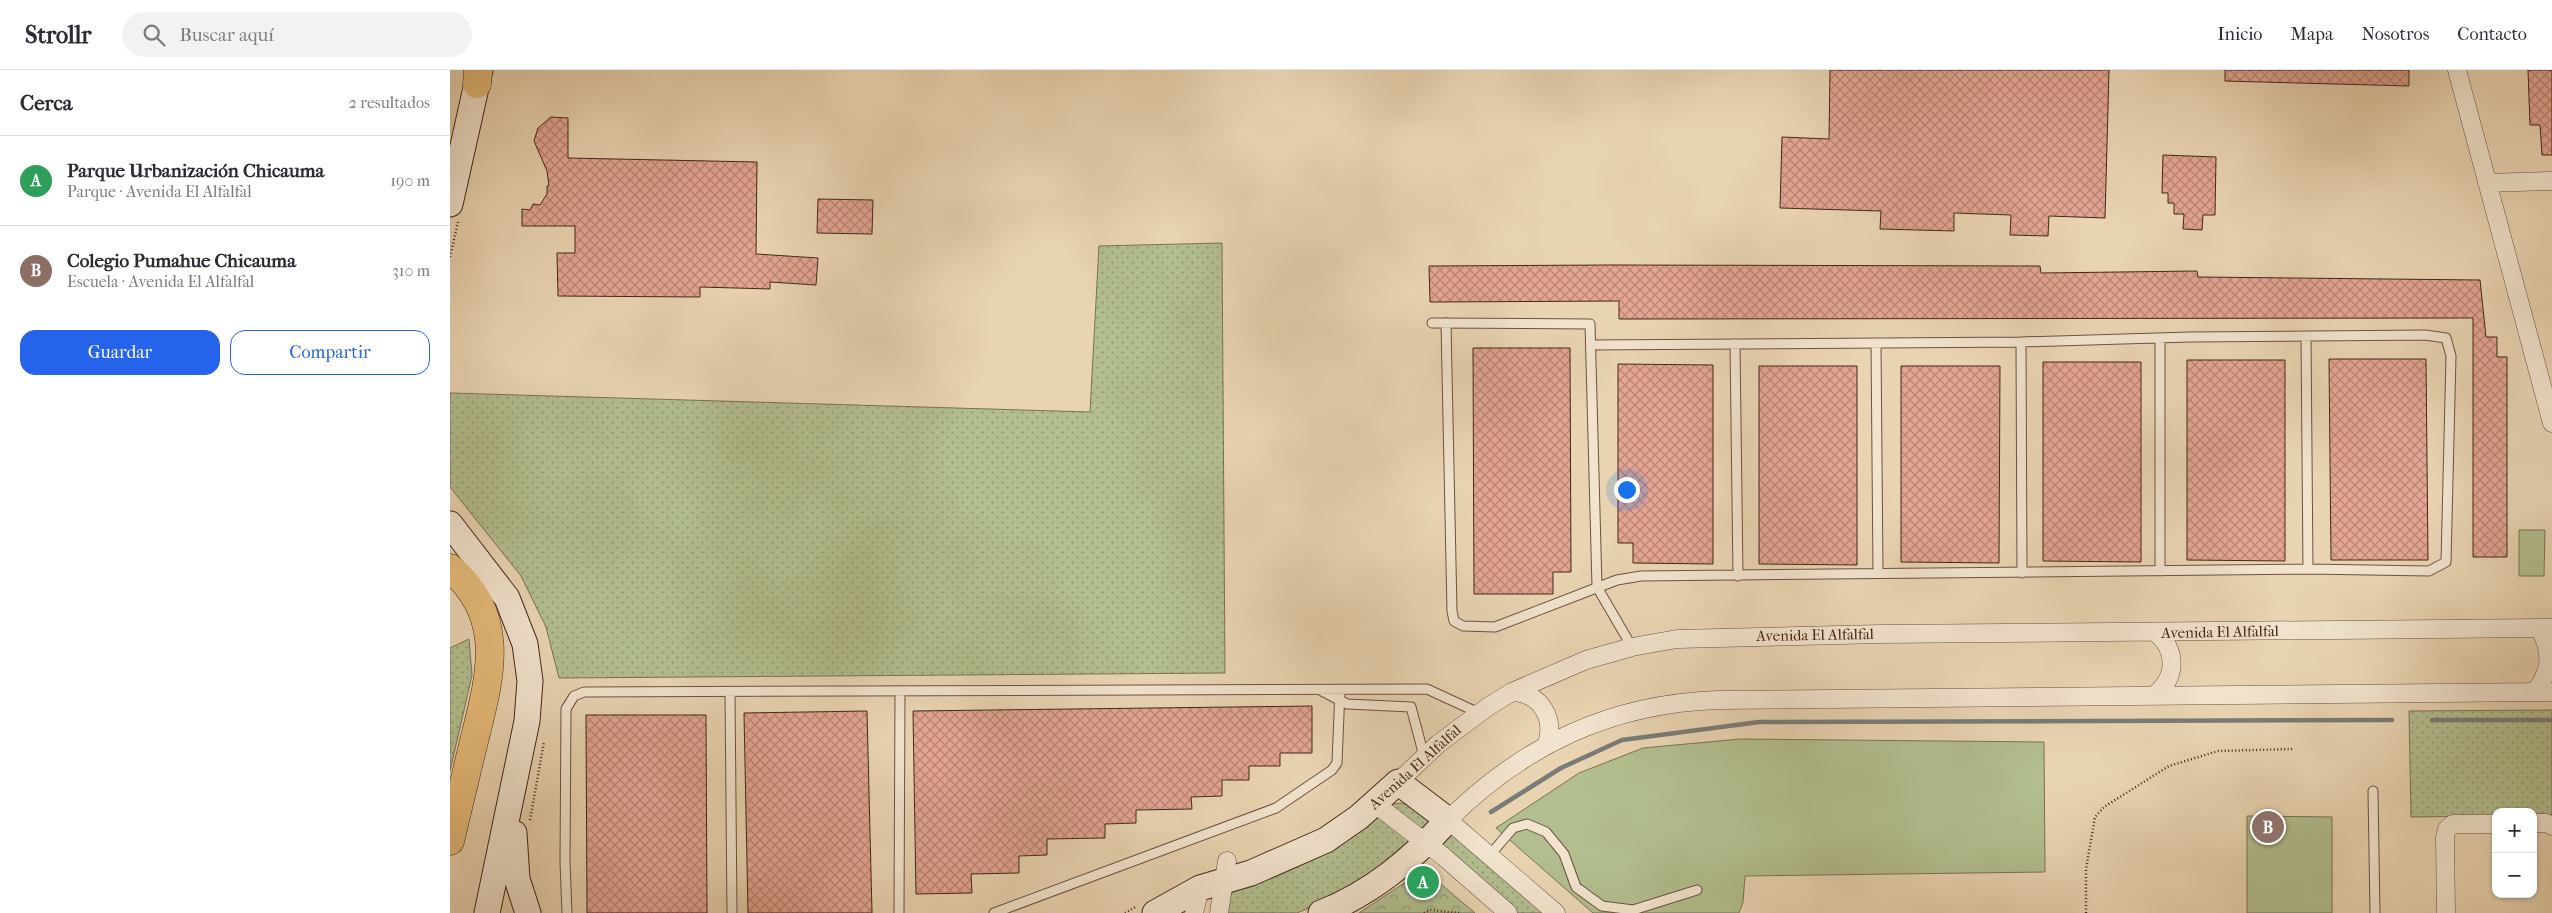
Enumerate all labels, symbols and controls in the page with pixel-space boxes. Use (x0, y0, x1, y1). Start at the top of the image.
search box (122, 12, 472, 57)
text: Strollr (25, 21, 92, 49)
icon: search (140, 21, 168, 49)
text: Buscar aquí (180, 24, 274, 46)
text: Inicio (2218, 24, 2263, 45)
text: Mapa (2291, 24, 2333, 45)
text: Nosotros (2361, 24, 2429, 45)
text: Contacto (2457, 24, 2527, 45)
text: Cerca (20, 91, 72, 115)
text: 2 resultados (349, 93, 430, 112)
text: Parque Urbanización Chicauma (67, 160, 324, 182)
text: A (31, 171, 41, 190)
text: 190 m (390, 171, 430, 190)
text: Parque · Avenida El Alfalfal (67, 182, 252, 201)
text: Colegio Pumahue Chicauma (67, 250, 296, 272)
text: B (31, 261, 41, 280)
text: 310 m (392, 261, 430, 280)
text: Escuela · Avenida El Alfalfal (67, 272, 254, 291)
button: Guardar (20, 330, 220, 375)
button: Compartir (230, 330, 430, 375)
your location (1614, 477, 1640, 503)
street label: Avenida El Alfalfal (2160, 622, 2279, 642)
street label: Avenida El Alfalfal (1755, 625, 1874, 645)
street label: Avenida El Alfalfal (1364, 721, 1465, 814)
pin: B (2252, 808, 2284, 846)
map controls (2492, 808, 2537, 898)
button: + (2492, 808, 2537, 853)
button: − (2492, 853, 2537, 898)
pin: A (1407, 863, 1439, 901)

